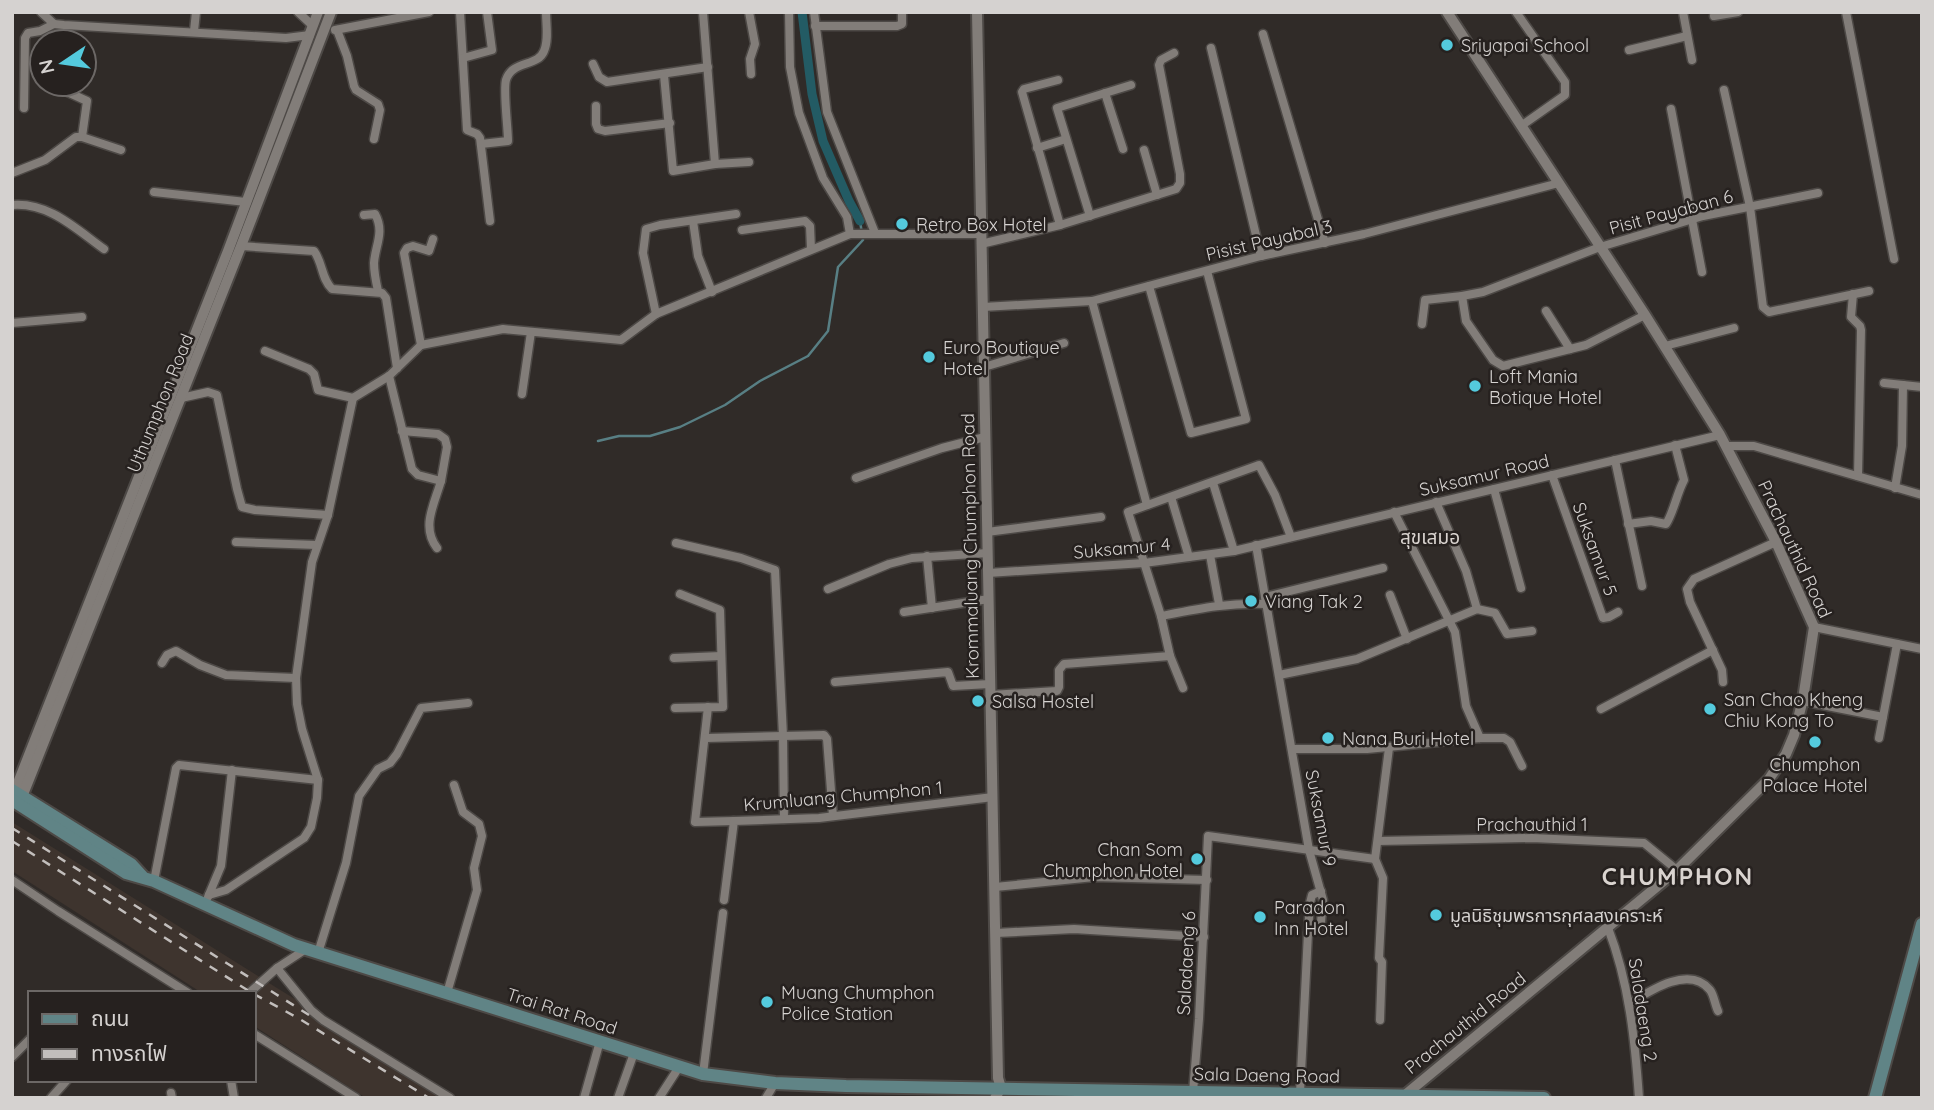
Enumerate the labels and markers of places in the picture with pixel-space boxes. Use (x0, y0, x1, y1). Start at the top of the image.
place label: Sriyapai School (1461, 34, 1589, 57)
marker: Sriyapai School (1439, 37, 1455, 53)
place label: Retro Box Hotel (916, 213, 1047, 236)
marker: Retro Box Hotel (894, 216, 910, 232)
place label: Euro Boutique Hotel (943, 336, 1060, 380)
marker: Euro Boutique Hotel (921, 349, 937, 365)
place label: Loft Mania Botique Hotel (1489, 365, 1602, 409)
marker: Loft Mania Botique Hotel (1467, 378, 1483, 394)
place label: Viang Tak 2 (1265, 590, 1363, 613)
marker: Viang Tak 2 (1243, 593, 1259, 609)
place label: San Chao Kheng Chiu Kong To (1724, 688, 1863, 732)
place label: Salsa Hostel (992, 690, 1094, 713)
marker: Salsa Hostel (970, 693, 986, 709)
marker: San Chao Kheng Chiu Kong To (1702, 701, 1718, 717)
place label: Nana Buri Hotel (1342, 727, 1474, 750)
marker: Nana Buri Hotel (1320, 730, 1336, 746)
marker: Chumphon Palace Hotel (1807, 734, 1823, 750)
place label: Chumphon Palace Hotel (1762, 753, 1868, 797)
place label: Chan Som Chumphon Hotel (1043, 838, 1183, 882)
marker: Chan Som Chumphon Hotel (1189, 851, 1205, 867)
place label: Paradon Inn Hotel (1274, 896, 1348, 940)
place label: มูลนิธิชุมพรการกุศลสงเคราะห์ (1450, 904, 1663, 928)
marker: มูลนิธิชุมพรการกุศลสงเคราะห์ (1428, 907, 1444, 923)
marker: Paradon Inn Hotel (1252, 909, 1268, 925)
place label: Muang Chumphon Police Station (781, 981, 935, 1025)
marker: Muang Chumphon Police Station (759, 994, 775, 1010)

